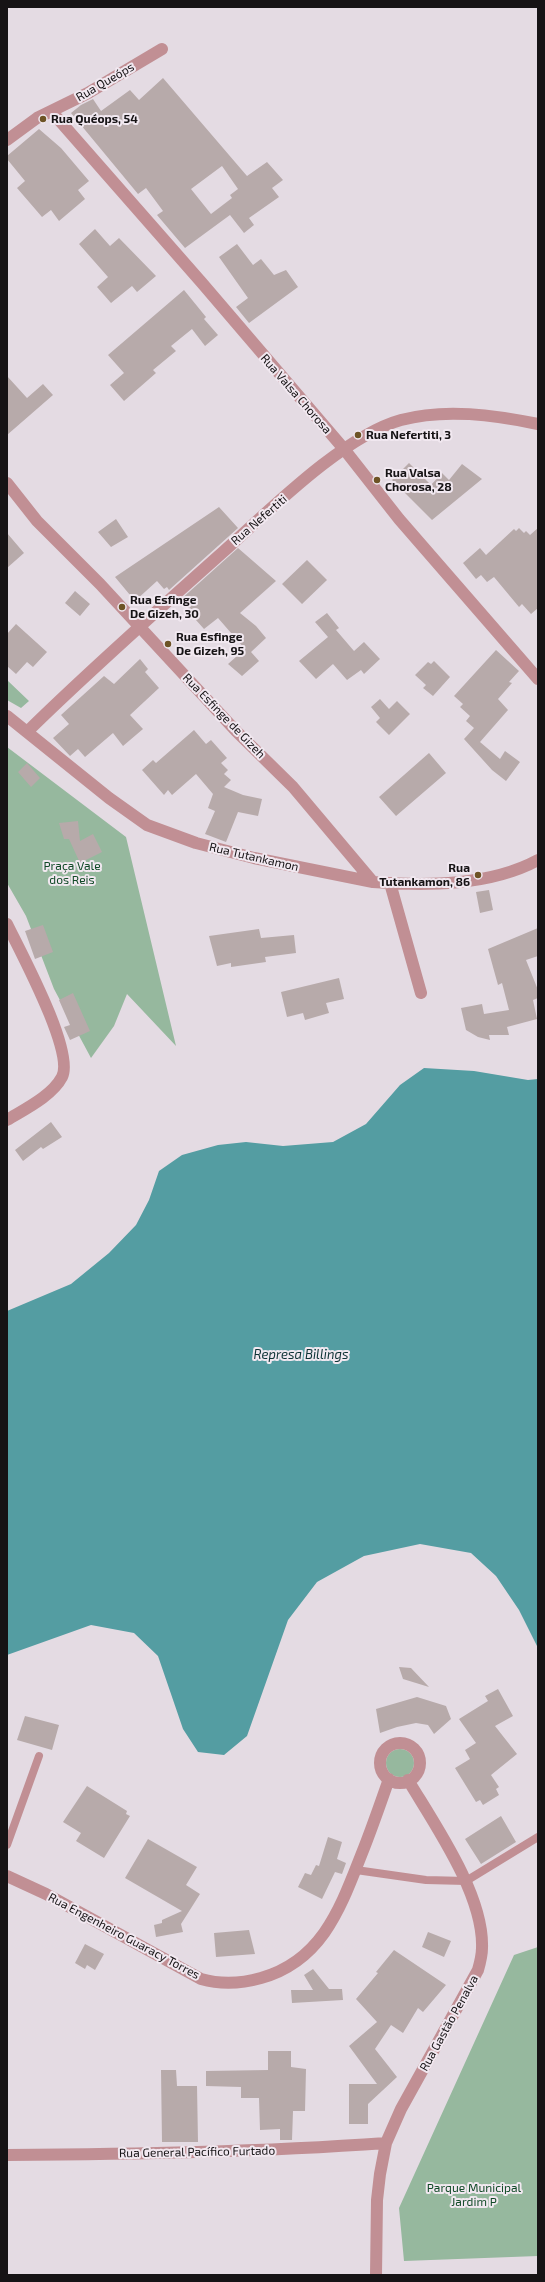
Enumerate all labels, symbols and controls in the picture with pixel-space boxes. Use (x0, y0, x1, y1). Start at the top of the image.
street label: Rua Queóps (73, 60, 137, 104)
place label: Rua Quéops, 54 (51, 112, 138, 126)
marker: Rua Quéops, 54 (38, 114, 48, 124)
street label: Rua Valsa Chorosa (258, 351, 334, 437)
place label: Rua Nefertiti, 3 (366, 428, 451, 442)
marker: Rua Nefertiti, 3 (353, 430, 363, 440)
place label: Rua Valsa Chorosa, 28 (385, 466, 452, 494)
marker: Rua Valsa Chorosa, 28 (372, 475, 382, 485)
street label: Rua Nefertiti (228, 492, 290, 548)
place label: Rua Esfinge De Gizeh, 30 (130, 593, 199, 621)
marker: Rua Esfinge De Gizeh, 30 (117, 602, 127, 612)
place label: Rua Esfinge De Gizeh, 95 (176, 630, 244, 658)
marker: Rua Esfinge De Gizeh, 95 (163, 639, 173, 649)
street label: Rua Esfinge de Gizeh (180, 671, 268, 761)
street label: Rua Tutankamon (208, 840, 300, 874)
park label: Praça Vale dos Reis (43, 859, 101, 887)
place label: Rua Tutankamon, 86 (379, 861, 470, 889)
marker: Rua Tutankamon, 86 (473, 870, 483, 880)
water label: Represa Billings (254, 1347, 348, 1363)
street label: Rua Engenheiro Guaracy Torres (46, 1890, 202, 1982)
street label: Rua Gastão Penalva (417, 1972, 481, 2074)
street label: Rua General Pacífico Furtado (119, 2143, 275, 2161)
park label: Parque Municipal Jardim P (427, 2181, 521, 2209)

